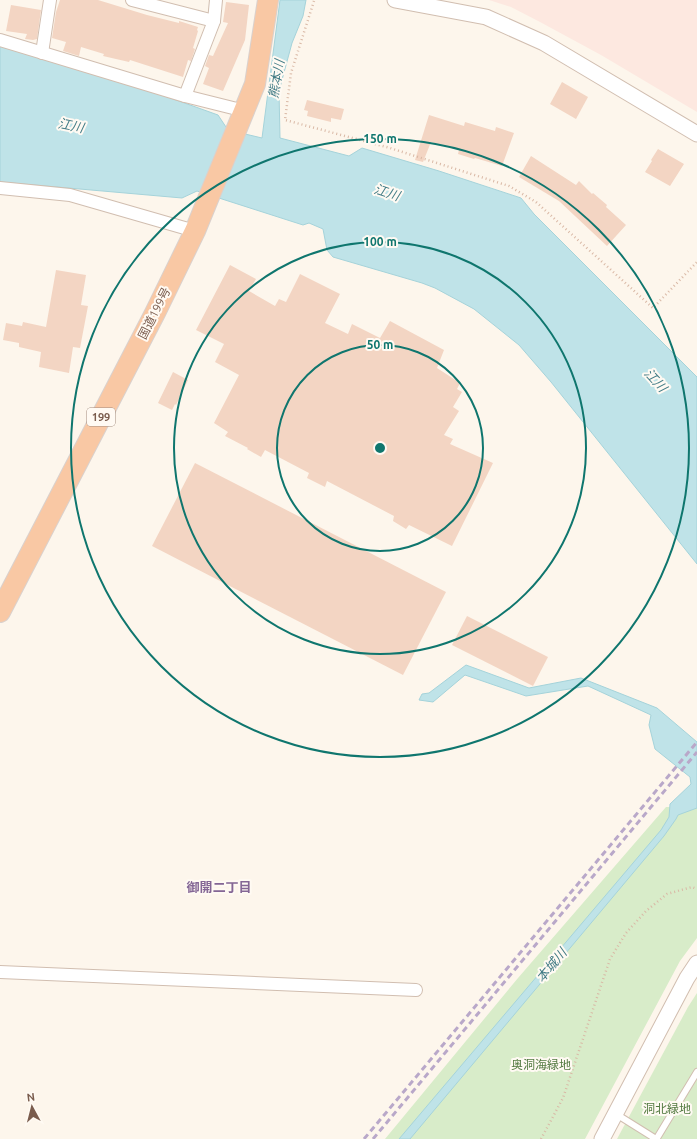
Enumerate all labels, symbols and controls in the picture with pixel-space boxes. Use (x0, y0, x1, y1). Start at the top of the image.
water label: 熊本川 (266, 57, 287, 99)
water label: 江川 (57, 116, 87, 135)
text: 150 m (363, 132, 397, 145)
water label: 江川 (372, 181, 403, 203)
text: 100 m (363, 235, 397, 248)
street label: 国道199号 (135, 285, 173, 341)
text: 50 m (367, 338, 393, 351)
water label: 江川 (642, 366, 671, 396)
road number: 199 (87, 408, 115, 426)
centre of rings (373, 441, 387, 455)
district label: 御開二丁目 (186, 880, 252, 894)
water label: 本城川 (533, 944, 570, 984)
park label: 奥洞海緑地 (511, 1058, 571, 1071)
north arrow (12, 1087, 52, 1127)
text: N (26, 1091, 36, 1104)
park label: 洞北緑地 (643, 1102, 691, 1115)

